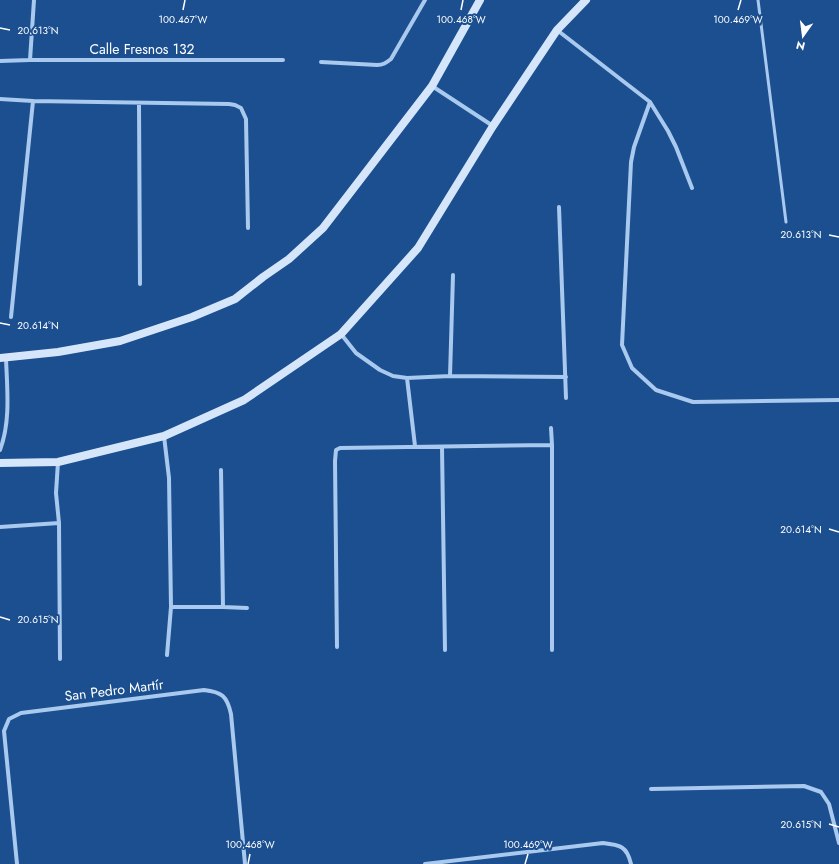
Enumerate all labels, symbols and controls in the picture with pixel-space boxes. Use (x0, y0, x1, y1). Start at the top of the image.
text: 100.467°W (158, 12, 208, 27)
text: 100.468°W (436, 12, 486, 27)
text: 100.469°W (713, 12, 763, 27)
north arrow (783, 16, 823, 56)
text: 20.613°N (18, 23, 58, 38)
text: N (794, 37, 807, 55)
street label: Calle Fresnos 132 (89, 39, 195, 59)
text: 20.613°N (781, 227, 821, 242)
text: 20.614°N (17, 318, 59, 333)
text: 20.614°N (780, 522, 822, 537)
text: 20.615°N (17, 612, 59, 627)
street label: San Pedro Martír (63, 674, 165, 706)
text: 20.615°N (780, 817, 822, 832)
text: 100.468°W (225, 837, 275, 852)
text: 100.469°W (503, 837, 553, 852)

